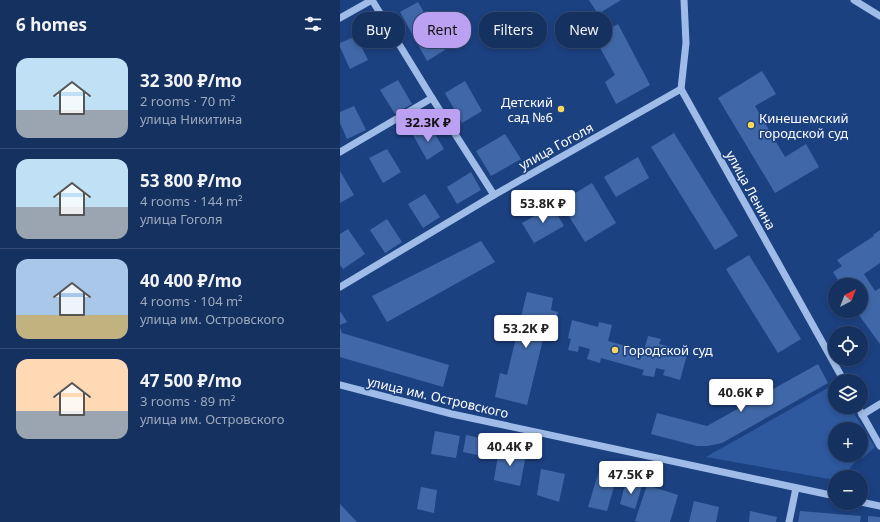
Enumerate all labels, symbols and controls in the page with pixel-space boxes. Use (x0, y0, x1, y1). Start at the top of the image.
chip: Buy (352, 12, 405, 48)
chip: Rent (413, 12, 471, 48)
chip: Filters (479, 12, 547, 48)
chip: New (555, 12, 612, 48)
text: 6 homes (16, 13, 87, 36)
icon: filters (302, 13, 324, 35)
text: 32 300 ₽/mo (140, 69, 242, 92)
icon: home (48, 74, 96, 122)
text: 2 rooms · 70 m² (140, 92, 235, 110)
place label: Детский сад №6 (501, 93, 553, 126)
marker: Детский сад №6 (556, 104, 566, 114)
pin: 32.3K ₽ (391, 109, 465, 143)
place label: Кинешемский городской суд (759, 109, 849, 142)
text: улица Никитина (140, 110, 242, 128)
text: 32.3K ₽ (405, 113, 451, 131)
street label: улица Гоголя (516, 118, 596, 174)
marker: Кинешемский городской суд (746, 120, 756, 130)
street label: улица Ленина (722, 147, 780, 233)
text: 53 800 ₽/mo (140, 169, 242, 192)
icon: home (48, 175, 96, 223)
pin: 53.8K ₽ (506, 190, 580, 224)
text: 4 rooms · 144 m² (140, 192, 243, 210)
text: 53.8K ₽ (520, 194, 566, 212)
text: улица Гоголя (140, 210, 222, 228)
text: 40 400 ₽/mo (140, 269, 242, 292)
icon: home (48, 275, 96, 323)
north arrow (828, 278, 868, 318)
map controls (828, 278, 868, 510)
text: 4 rooms · 104 m² (140, 292, 243, 310)
text: улица им. Островского (140, 310, 285, 328)
pin: 53.2K ₽ (489, 315, 563, 349)
text: 53.2K ₽ (503, 319, 549, 337)
button: locate (828, 326, 868, 366)
place label: Городской суд (623, 341, 713, 359)
marker: Городской суд (610, 345, 620, 355)
text: 47 500 ₽/mo (140, 369, 242, 392)
street label: улица им. Островского (366, 372, 511, 422)
button: layers (828, 374, 868, 414)
icon: home (48, 375, 96, 423)
pin: 40.6K ₽ (704, 379, 778, 413)
text: 40.6K ₽ (718, 383, 764, 401)
text: 3 rooms · 89 m² (140, 392, 235, 410)
text: улица им. Островского (140, 410, 285, 428)
button: + (828, 422, 868, 462)
pin: 40.4K ₽ (473, 433, 547, 467)
text: 40.4K ₽ (487, 437, 533, 455)
pin: 47.5K ₽ (594, 461, 668, 495)
text: 47.5K ₽ (608, 465, 654, 483)
button: − (828, 470, 868, 510)

